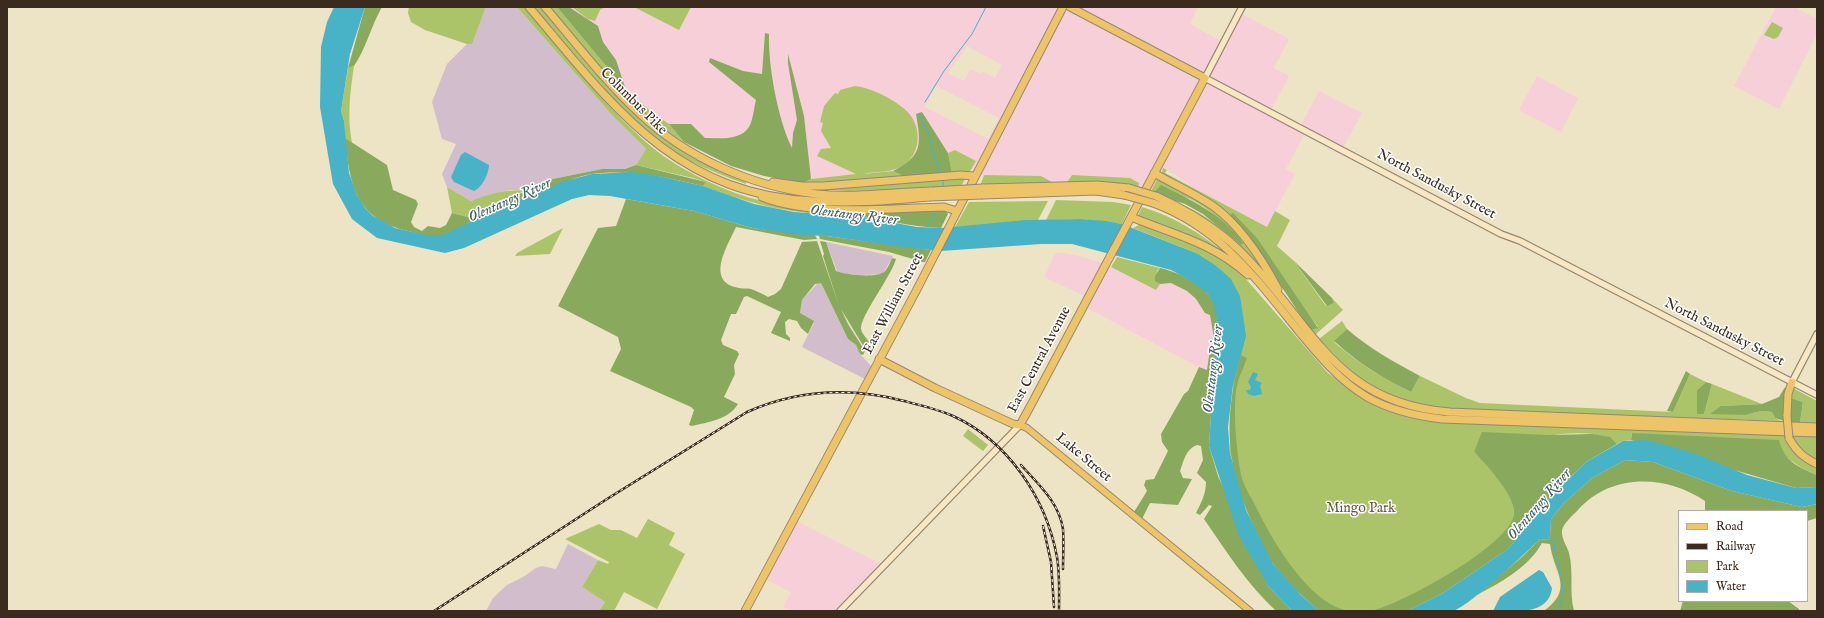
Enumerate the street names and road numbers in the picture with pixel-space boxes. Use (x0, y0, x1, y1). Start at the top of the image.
street label: Columbus Pike (596, 65, 670, 139)
street label: North Sandusky Street (1374, 147, 1498, 223)
street label: East William Street (860, 251, 928, 357)
street label: North Sandusky Street (1661, 296, 1787, 370)
street label: East Central Avenue (1005, 304, 1075, 416)
street label: Lake Street (1052, 430, 1114, 486)

